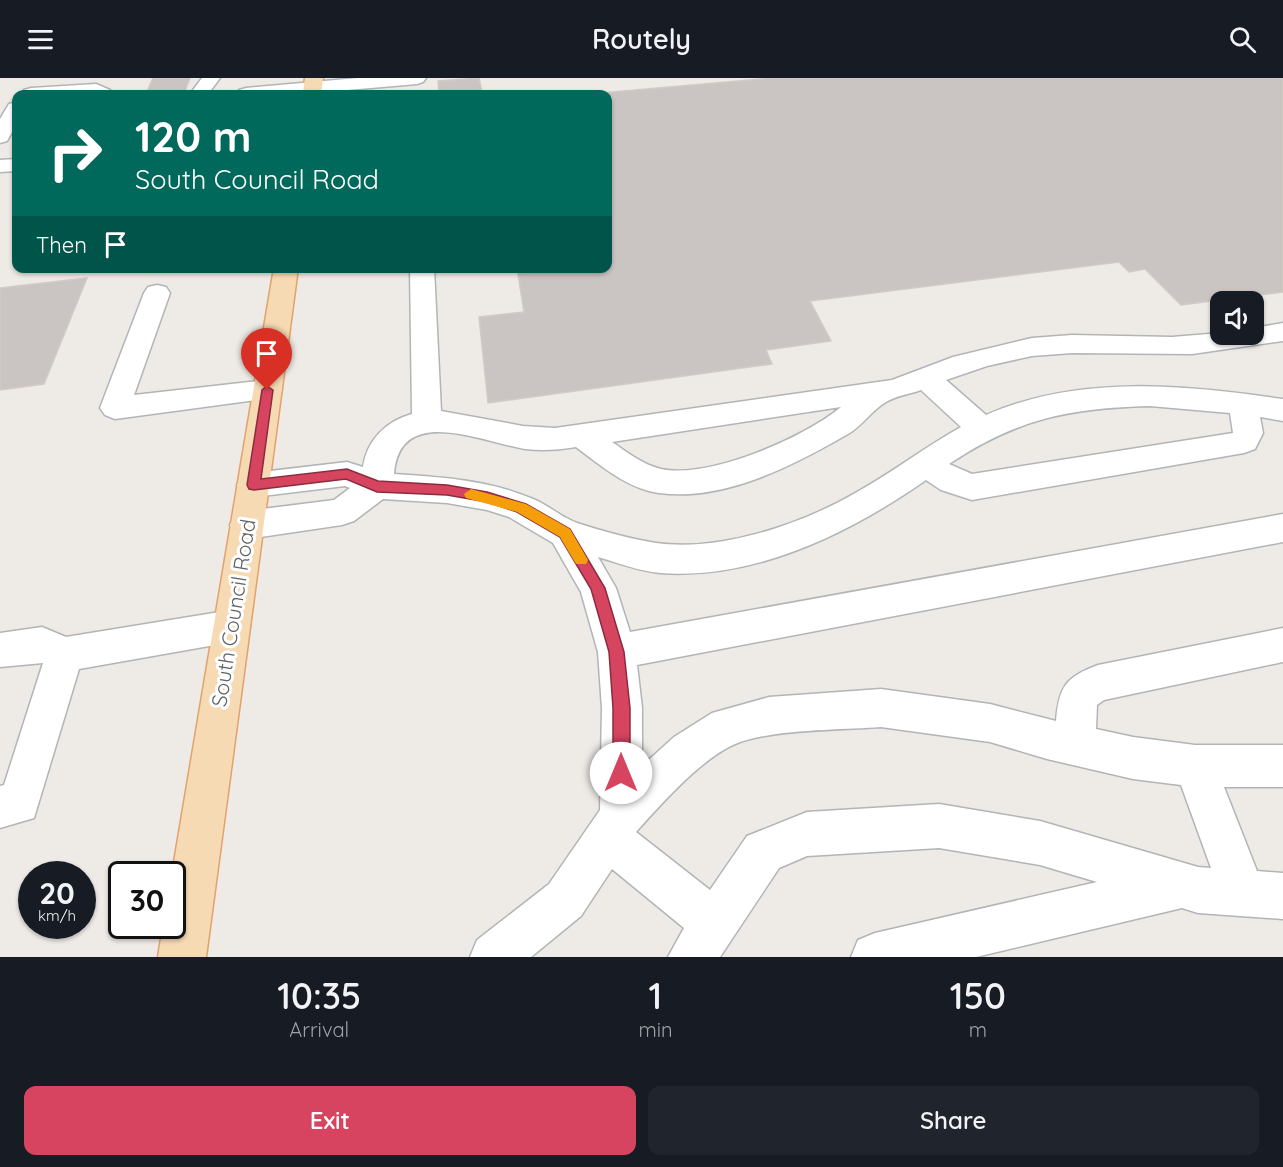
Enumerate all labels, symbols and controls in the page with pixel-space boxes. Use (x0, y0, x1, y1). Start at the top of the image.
text: Routely (592, 22, 691, 56)
icon: menu (24, 23, 57, 56)
icon: search (1226, 23, 1259, 56)
text: 120 m (135, 110, 252, 163)
icon: right (36, 114, 114, 192)
text: South Council Road (135, 162, 379, 196)
icon: arrive (99, 228, 132, 261)
text: Then (36, 231, 87, 259)
map controls (1210, 291, 1264, 345)
button: sound (1210, 291, 1264, 345)
pin (241, 328, 292, 390)
icon: arrive (250, 337, 283, 370)
street label: South Council Road (205, 517, 261, 709)
position arrow (589, 741, 653, 805)
speed limit sign: 30 (108, 861, 186, 939)
text: 20 (39, 874, 75, 912)
text: km/h (38, 906, 76, 925)
text: 10:35 (277, 973, 361, 1018)
text: 1 (649, 973, 662, 1018)
text: 150 (950, 973, 1006, 1018)
text: Arrival (289, 1017, 349, 1042)
text: min (638, 1017, 673, 1042)
text: m (969, 1017, 987, 1042)
button: Exit (24, 1086, 636, 1155)
button: Share (648, 1086, 1259, 1155)

